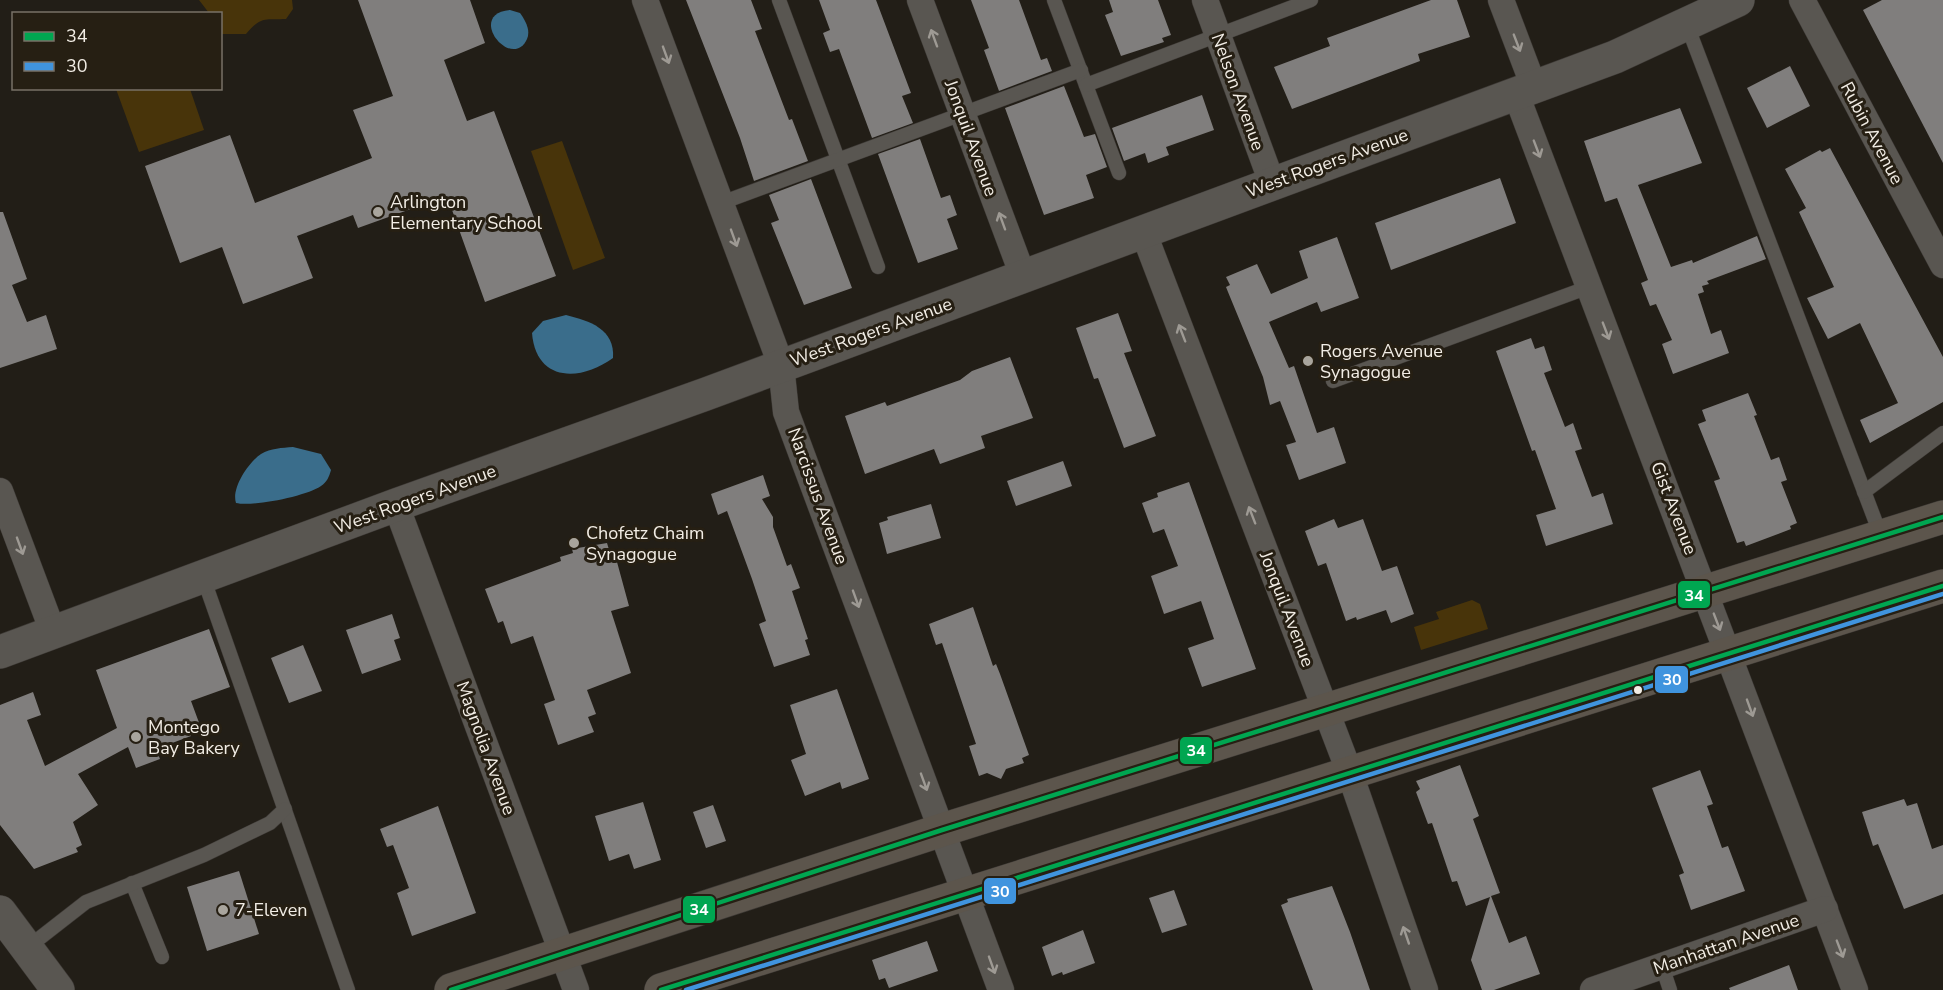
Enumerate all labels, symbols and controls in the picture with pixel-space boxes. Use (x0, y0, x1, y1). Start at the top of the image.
legend (12, 12, 222, 90)
text: 34 (66, 24, 88, 48)
one-way arrow (928, 30, 939, 48)
street label: Nelson Avenue (1206, 30, 1270, 154)
one-way arrow (1513, 34, 1524, 52)
one-way arrow (661, 45, 672, 64)
text: 30 (66, 54, 88, 78)
street label: Jonquil Avenue (939, 76, 1003, 199)
street label: Rubin Avenue (1835, 78, 1909, 188)
street label: West Rogers Avenue (1243, 123, 1411, 203)
one-way arrow (1532, 139, 1543, 157)
place label: Arlington Elementary School (390, 190, 543, 235)
marker: Arlington Elementary School (371, 205, 385, 219)
one-way arrow (996, 212, 1007, 231)
one-way arrow (729, 228, 740, 247)
street label: West Rogers Avenue (787, 292, 955, 372)
one-way arrow (1601, 321, 1612, 340)
one-way arrow (1176, 324, 1187, 343)
place label: Rogers Avenue Synagogue (1320, 339, 1443, 384)
marker: Rogers Avenue Synagogue (1301, 354, 1315, 368)
street label: Narcissus Avenue (782, 424, 854, 568)
street label: Gist Avenue (1645, 458, 1703, 558)
street label: West Rogers Avenue (331, 459, 499, 539)
one-way arrow (1245, 507, 1256, 525)
place label: Chofetz Chaim Synagogue (586, 521, 704, 566)
one-way arrow (16, 536, 27, 555)
marker: Chofetz Chaim Synagogue (567, 536, 581, 550)
street label: Jonquil Avenue (1254, 547, 1320, 670)
line badge: 34 (1677, 580, 1711, 609)
text: 34 (1684, 585, 1704, 607)
one-way arrow (851, 590, 862, 608)
one-way arrow (1712, 612, 1723, 631)
line badge: 30 (1654, 665, 1689, 694)
text: 30 (1662, 669, 1682, 691)
street label: Magnolia Avenue (451, 678, 521, 818)
unlabelled marker (1632, 684, 1644, 696)
one-way arrow (1745, 698, 1756, 717)
place label: Montego Bay Bakery (148, 715, 241, 760)
marker: Montego Bay Bakery (129, 730, 143, 744)
line badge: 34 (1179, 736, 1213, 765)
text: 34 (1186, 740, 1206, 762)
one-way arrow (919, 772, 930, 791)
line badge: 30 (983, 877, 1017, 905)
text: 30 (990, 881, 1010, 903)
line badge: 34 (682, 895, 716, 924)
place label: 7-Eleven (235, 898, 308, 922)
text: 34 (689, 899, 709, 921)
marker: 7-Eleven (216, 903, 230, 917)
street label: Manhattan Avenue (1650, 908, 1802, 980)
one-way arrow (1400, 926, 1411, 945)
one-way arrow (1835, 940, 1846, 958)
one-way arrow (987, 955, 998, 974)

